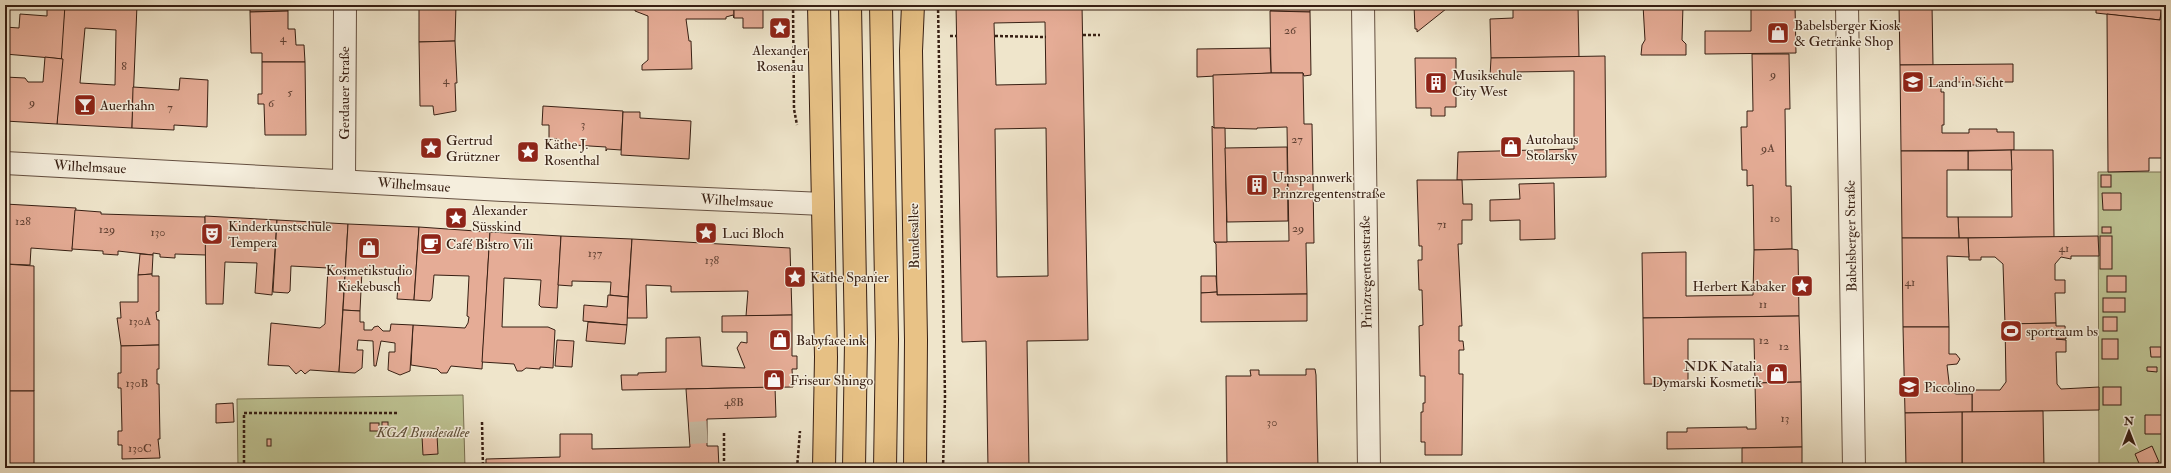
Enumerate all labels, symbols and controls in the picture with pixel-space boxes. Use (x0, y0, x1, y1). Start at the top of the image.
place icon: Alexander Rosenau (767, 15, 793, 41)
place label: Babelsberger Kiosk & Getränke Shop (1794, 17, 1901, 51)
shop icon: Babelsberger Kiosk & Getränke Shop (1765, 20, 1791, 46)
house number: 26 (1284, 23, 1297, 38)
house number: 4 (280, 31, 287, 46)
place label: Alexander Rosenau (751, 42, 808, 75)
street label: Gerdauer Straße (336, 46, 353, 140)
house number: 8 (121, 59, 127, 74)
place label: Musikschule City West (1452, 67, 1522, 101)
house number: 9 (1769, 67, 1776, 82)
school or university icon: Land in Sicht (1900, 69, 1926, 95)
building icon: Musikschule City West (1423, 70, 1449, 96)
house number: 4 (443, 73, 450, 88)
place label: Land in Sicht (1928, 74, 2004, 91)
house number: 5 (287, 85, 293, 100)
bar icon: Auerhahn (72, 92, 98, 118)
house number: 9 (28, 95, 35, 110)
house number: 6 (268, 96, 275, 111)
place label: Auerhahn (99, 97, 155, 114)
house number: 7 (167, 100, 173, 115)
house number: 3 (581, 117, 585, 132)
place label: Autohaus Stolarsky (1525, 131, 1579, 165)
place label: Gertrud Grützner (446, 132, 501, 165)
house number: 27 (1291, 132, 1303, 147)
shop icon: Autohaus Stolarsky (1498, 134, 1524, 160)
place icon: Gertrud Grützner (418, 135, 444, 161)
place label: Käthe J. Rosenthal (544, 136, 600, 169)
place icon: Käthe J. Rosenthal (515, 139, 541, 165)
house number: 9A (1760, 141, 1775, 156)
street label: Wilhelmsaue (52, 157, 127, 177)
place label: Umspannwerk Prinzregentenstraße (1272, 169, 1385, 202)
building icon: Umspannwerk Prinzregentenstraße (1244, 172, 1270, 198)
street label: Wilhelmsaue (376, 174, 451, 196)
street label: Babelsberger Straße (1842, 180, 1860, 292)
street label: Wilhelmsaue (699, 191, 774, 211)
place label: Alexander Süsskind (471, 202, 528, 235)
street label: Bundesallee (905, 203, 923, 269)
place icon: Alexander Süsskind (443, 205, 469, 231)
house number: 10 (1770, 211, 1780, 226)
house number: 128 (15, 214, 31, 229)
street label: Prinzregentenstraße (1357, 215, 1375, 329)
house number: 71 (1437, 217, 1447, 232)
place label: Kinderkunstschule Tempera (228, 218, 331, 252)
place icon: Luci Bloch (693, 220, 719, 246)
theatre icon: Kinderkunstschule Tempera (199, 221, 225, 247)
house number: 29 (1292, 221, 1304, 236)
house number: 129 (99, 222, 115, 237)
house number: 130 (150, 225, 166, 240)
place label: Luci Bloch (722, 225, 785, 242)
cafe icon: Café Bistro Vili (418, 231, 444, 257)
shop icon: Kosmetikstudio Kiekebusch (356, 235, 382, 261)
place label: Café Bistro Vili (446, 236, 533, 253)
house number: 41 (2059, 241, 2069, 256)
house number: 137 (588, 246, 603, 261)
house number: 138 (705, 253, 720, 268)
place label: Kosmetikstudio Kiekebusch (326, 262, 412, 295)
place icon: Käthe Spanier (782, 264, 808, 290)
place label: Käthe Spanier (810, 269, 890, 287)
place icon: Herbert Kabaker (1789, 273, 1815, 299)
house number: 41 (1905, 275, 1915, 290)
place label: Herbert Kabaker (1692, 278, 1787, 295)
house number: 11 (1759, 297, 1767, 312)
house number: 130A (129, 314, 152, 329)
sports icon: sportraum bs (1998, 318, 2024, 344)
place label: sportraum bs (2026, 323, 2098, 341)
shop icon: Babyface.ink (767, 327, 793, 353)
place label: Babyface.ink (796, 332, 866, 350)
house number: 12 (1759, 333, 1769, 348)
house number: 12 (1779, 339, 1789, 354)
place label: NDK Natalia Dymarski Kosmetik (1652, 358, 1762, 392)
shop icon: NDK Natalia Dymarski Kosmetik (1764, 361, 1790, 387)
shop icon: Friseur Shingo (761, 367, 787, 393)
place label: Friseur Shingo (790, 372, 873, 389)
school or university icon: Piccolino (1896, 374, 1922, 400)
house number: 130B (126, 376, 149, 391)
place label: Piccolino (1924, 379, 1975, 396)
house number: 48B (724, 395, 744, 410)
house number: 13 (1781, 411, 1789, 426)
north arrow (2109, 411, 2149, 451)
house number: 30 (1267, 415, 1277, 430)
text: N (2123, 415, 2135, 428)
park label: KGA Bundesallee (376, 424, 470, 441)
house number: 130C (128, 441, 152, 456)

